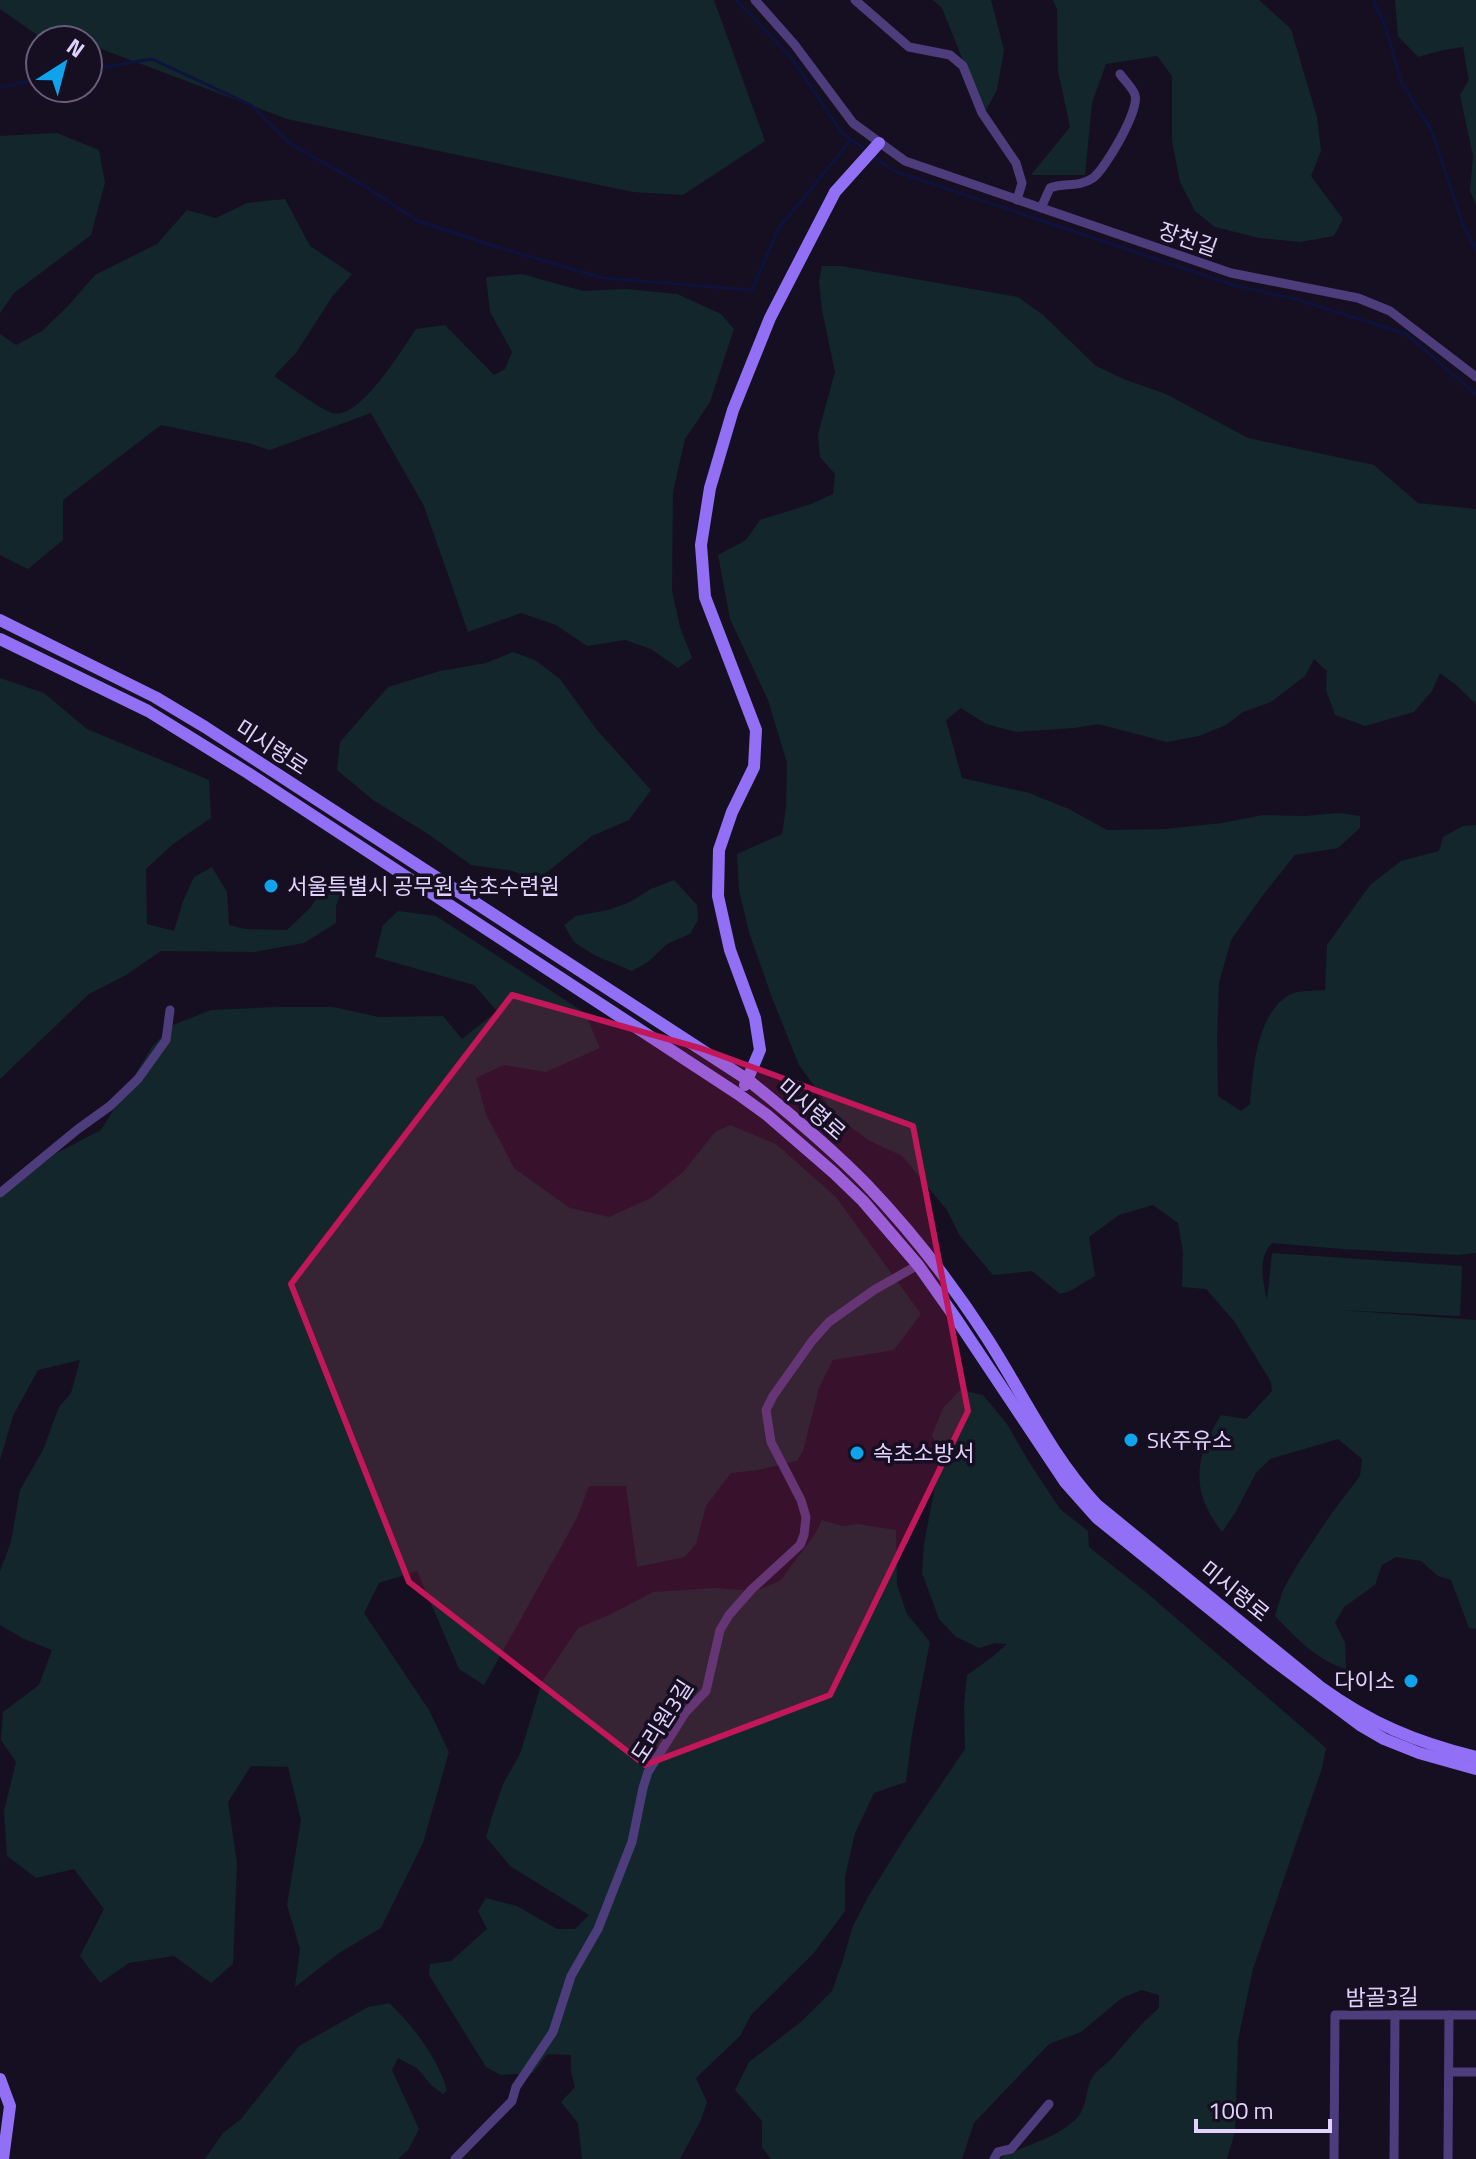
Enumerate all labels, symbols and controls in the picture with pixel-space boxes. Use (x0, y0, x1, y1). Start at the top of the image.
north arrow (24, 24, 104, 104)
text: N (60, 30, 92, 66)
street label: 장천길 (1154, 213, 1222, 265)
street label: 미시령로 (229, 711, 315, 783)
place label: 서울특별시 공무원 속초수련원 (287, 869, 560, 903)
marker: 서울특별시 공무원 속초수련원 (262, 877, 280, 895)
street label: 미시령로 (770, 1070, 854, 1148)
place label: SK주유소 (1147, 1423, 1232, 1457)
marker: SK주유소 (1122, 1431, 1140, 1449)
place label: 속초소방서 (873, 1436, 974, 1470)
marker: 속초소방서 (848, 1444, 866, 1462)
street label: 미시령로 (1193, 1552, 1277, 1630)
place label: 다이소 (1334, 1664, 1395, 1698)
marker: 다이소 (1402, 1672, 1420, 1690)
street label: 도리원3길 (622, 1673, 702, 1769)
street label: 밤골3길 (1345, 1979, 1419, 2015)
scale bar (1196, 2083, 1330, 2133)
text: 100 m (1208, 2092, 1274, 2128)

